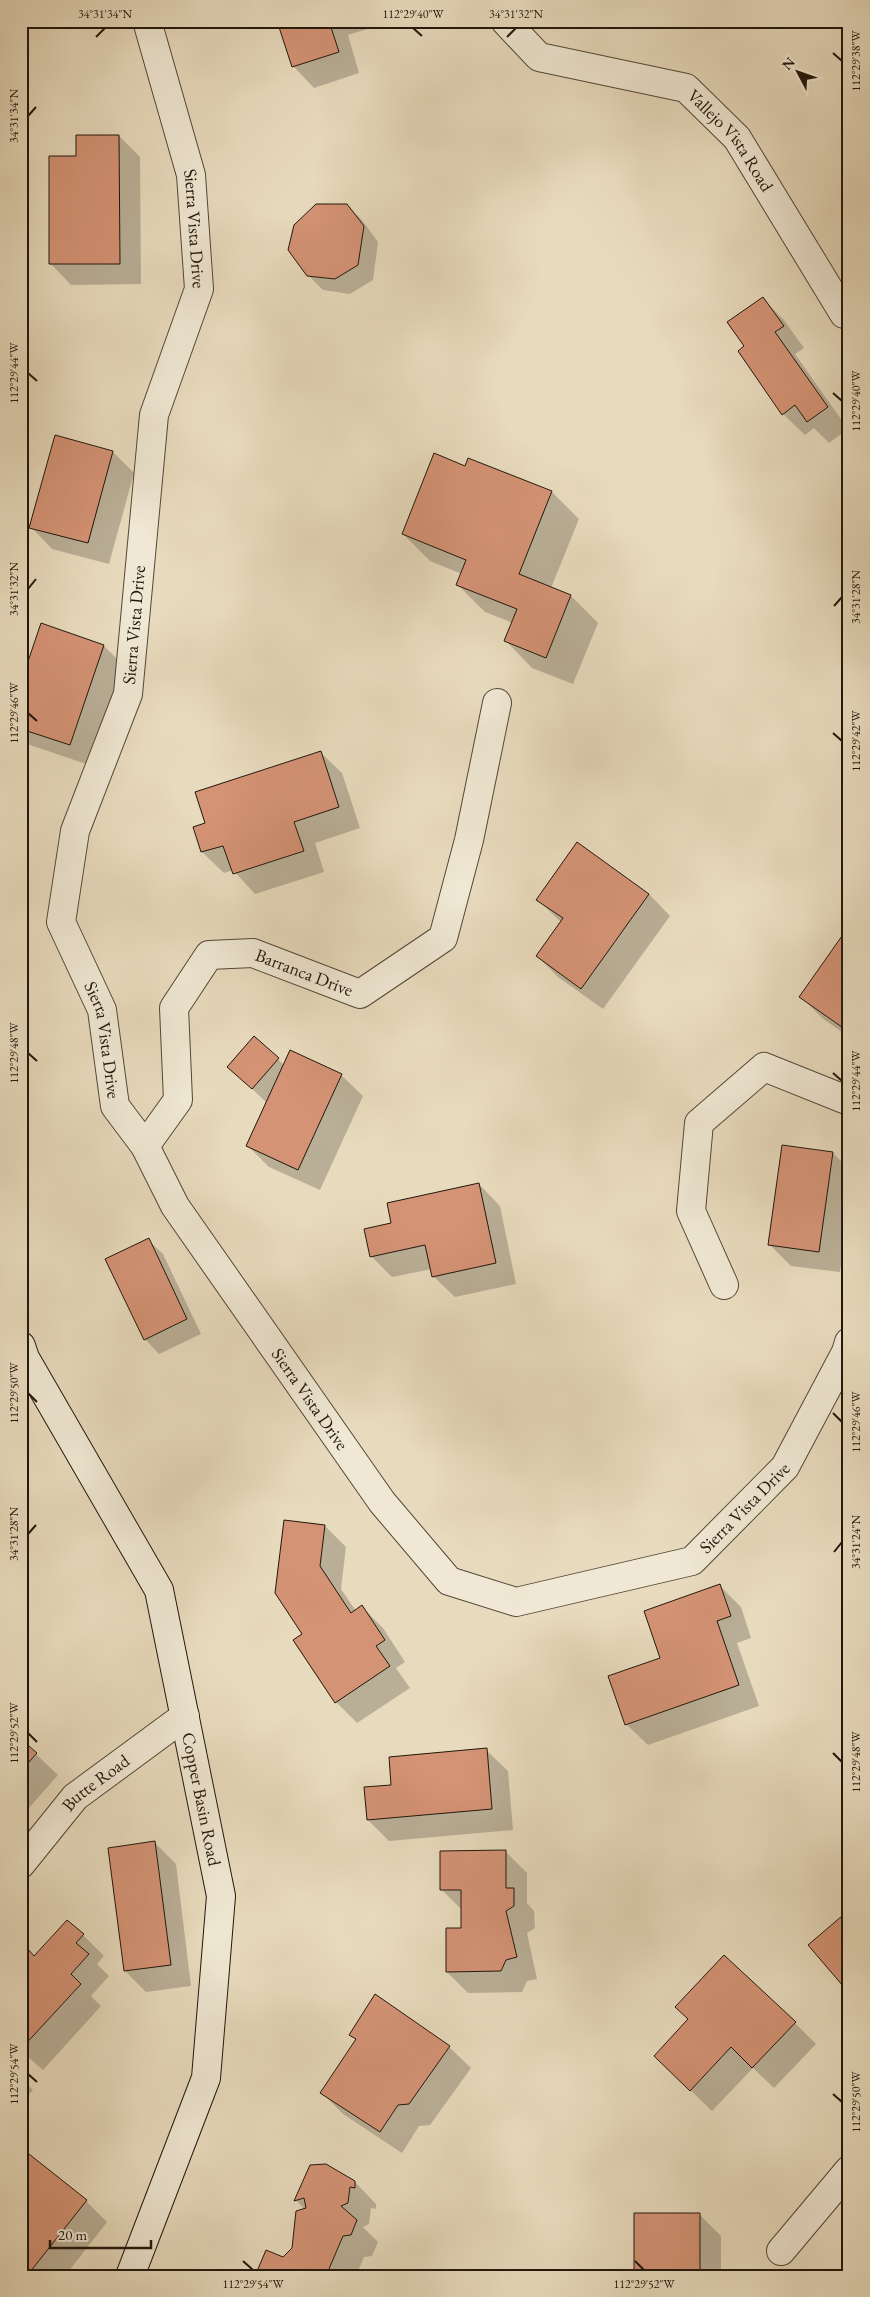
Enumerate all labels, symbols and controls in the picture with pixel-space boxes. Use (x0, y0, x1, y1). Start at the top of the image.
text: 34°31'34"N (78, 6, 132, 22)
text: 112°29'40"W (382, 6, 445, 22)
text: 34°31'32"N (489, 6, 543, 22)
text: 112°29'38"W (848, 29, 864, 92)
north arrow (772, 48, 822, 98)
text: N (778, 53, 799, 74)
street label: Vallejo Vista Road (683, 84, 779, 196)
text: 34°31'34"N (6, 89, 22, 143)
street label: Sierra Vista Drive (179, 166, 211, 289)
text: 112°29'44"W (6, 341, 22, 404)
text: 112°29'40"W (848, 369, 864, 432)
text: 34°31'32"N (6, 562, 22, 616)
street label: Sierra Vista Drive (117, 564, 150, 685)
text: 34°31'28"N (848, 570, 864, 624)
text: 112°29'46"W (6, 681, 22, 744)
text: 112°29'42"W (848, 709, 864, 772)
street label: Barranca Drive (252, 943, 356, 1001)
street label: Sierra Vista Drive (79, 977, 126, 1100)
text: 112°29'48"W (6, 1021, 22, 1084)
text: 112°29'44"W (848, 1049, 864, 1112)
street label: Sierra Vista Drive (267, 1343, 354, 1454)
text: 112°29'50"W (6, 1361, 22, 1424)
text: 112°29'46"W (848, 1390, 864, 1453)
street label: Sierra Vista Drive (694, 1457, 795, 1558)
text: 34°31'28"N (6, 1507, 22, 1561)
text: 34°31'24"N (848, 1515, 864, 1569)
text: 112°29'52"W (6, 1701, 22, 1764)
street label: Copper Basin Road (177, 1730, 227, 1869)
text: 112°29'48"W (848, 1730, 864, 1793)
street label: Butte Road (56, 1748, 134, 1816)
text: 112°29'54"W (6, 2042, 22, 2105)
text: 112°29'50"W (848, 2070, 864, 2133)
scale bar (50, 2217, 151, 2249)
text: 20 m (58, 2225, 87, 2244)
text: 112°29'54"W (222, 2276, 285, 2292)
text: 112°29'52"W (613, 2276, 676, 2292)

